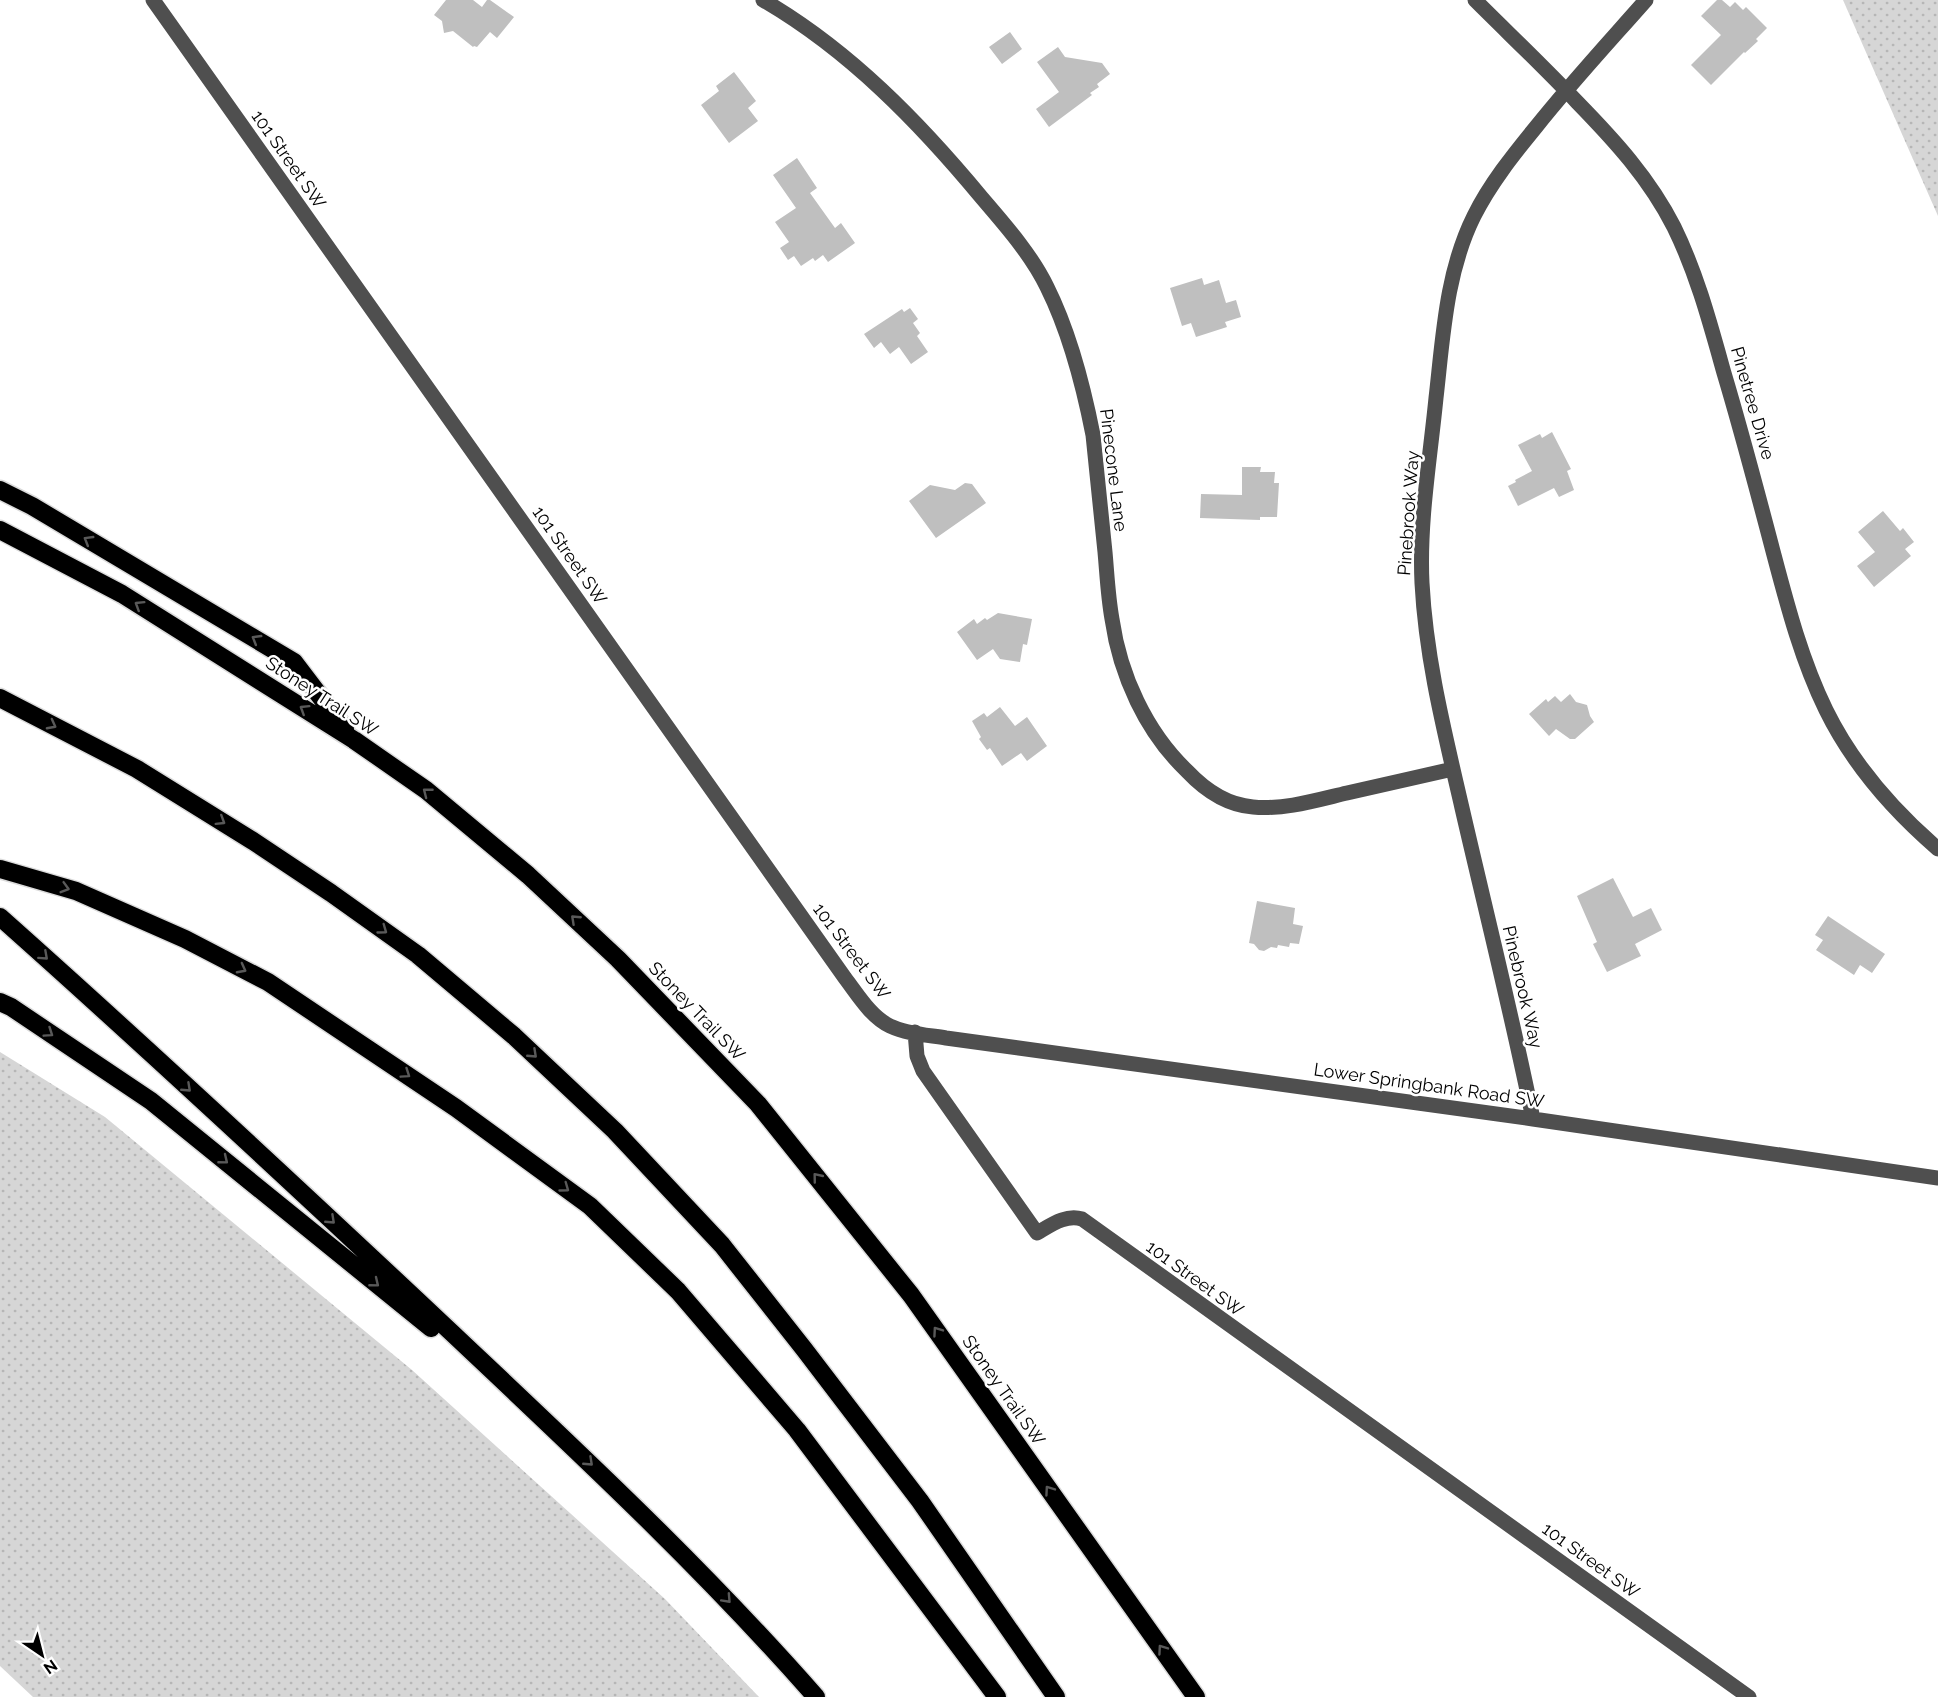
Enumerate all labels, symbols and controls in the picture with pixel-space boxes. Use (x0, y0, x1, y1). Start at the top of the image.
street label: 101 Street SW (247, 106, 331, 212)
street label: Pinetree Drive (1727, 344, 1779, 462)
street label: Pinecone Lane (1096, 407, 1132, 533)
street label: Pinebrook Way (1393, 449, 1423, 576)
street label: 101 Street SW (528, 502, 612, 608)
one-way arrow (84, 535, 94, 547)
one-way arrow (135, 601, 146, 612)
one-way arrow (252, 635, 262, 647)
street label: Stoney Trail SW (262, 652, 382, 740)
one-way arrow (300, 704, 310, 716)
one-way arrow (46, 718, 56, 729)
one-way arrow (423, 788, 434, 799)
one-way arrow (215, 814, 226, 825)
one-way arrow (59, 881, 70, 893)
street label: 101 Street SW (809, 899, 895, 1003)
one-way arrow (571, 915, 582, 926)
one-way arrow (377, 923, 388, 934)
street label: Pinebrook Way (1499, 924, 1547, 1051)
one-way arrow (37, 949, 47, 960)
street label: Stoney Trail SW (645, 957, 750, 1065)
one-way arrow (236, 962, 247, 973)
one-way arrow (43, 1026, 54, 1037)
one-way arrow (526, 1047, 537, 1058)
street label: Lower Springbank Road SW (1312, 1058, 1546, 1112)
one-way arrow (400, 1067, 410, 1079)
one-way arrow (181, 1081, 191, 1092)
one-way arrow (217, 1153, 228, 1164)
one-way arrow (813, 1173, 824, 1184)
one-way arrow (558, 1180, 569, 1191)
one-way arrow (324, 1213, 335, 1224)
street label: 101 Street SW (1142, 1236, 1248, 1320)
one-way arrow (368, 1276, 379, 1287)
one-way arrow (933, 1327, 944, 1338)
street label: Stoney Trail SW (958, 1331, 1050, 1449)
one-way arrow (582, 1455, 592, 1466)
one-way arrow (1045, 1486, 1056, 1497)
street label: 101 Street SW (1538, 1518, 1644, 1602)
one-way arrow (720, 1592, 731, 1603)
north arrow (12, 1625, 72, 1685)
one-way arrow (1158, 1645, 1169, 1656)
text: N (40, 1656, 61, 1678)

